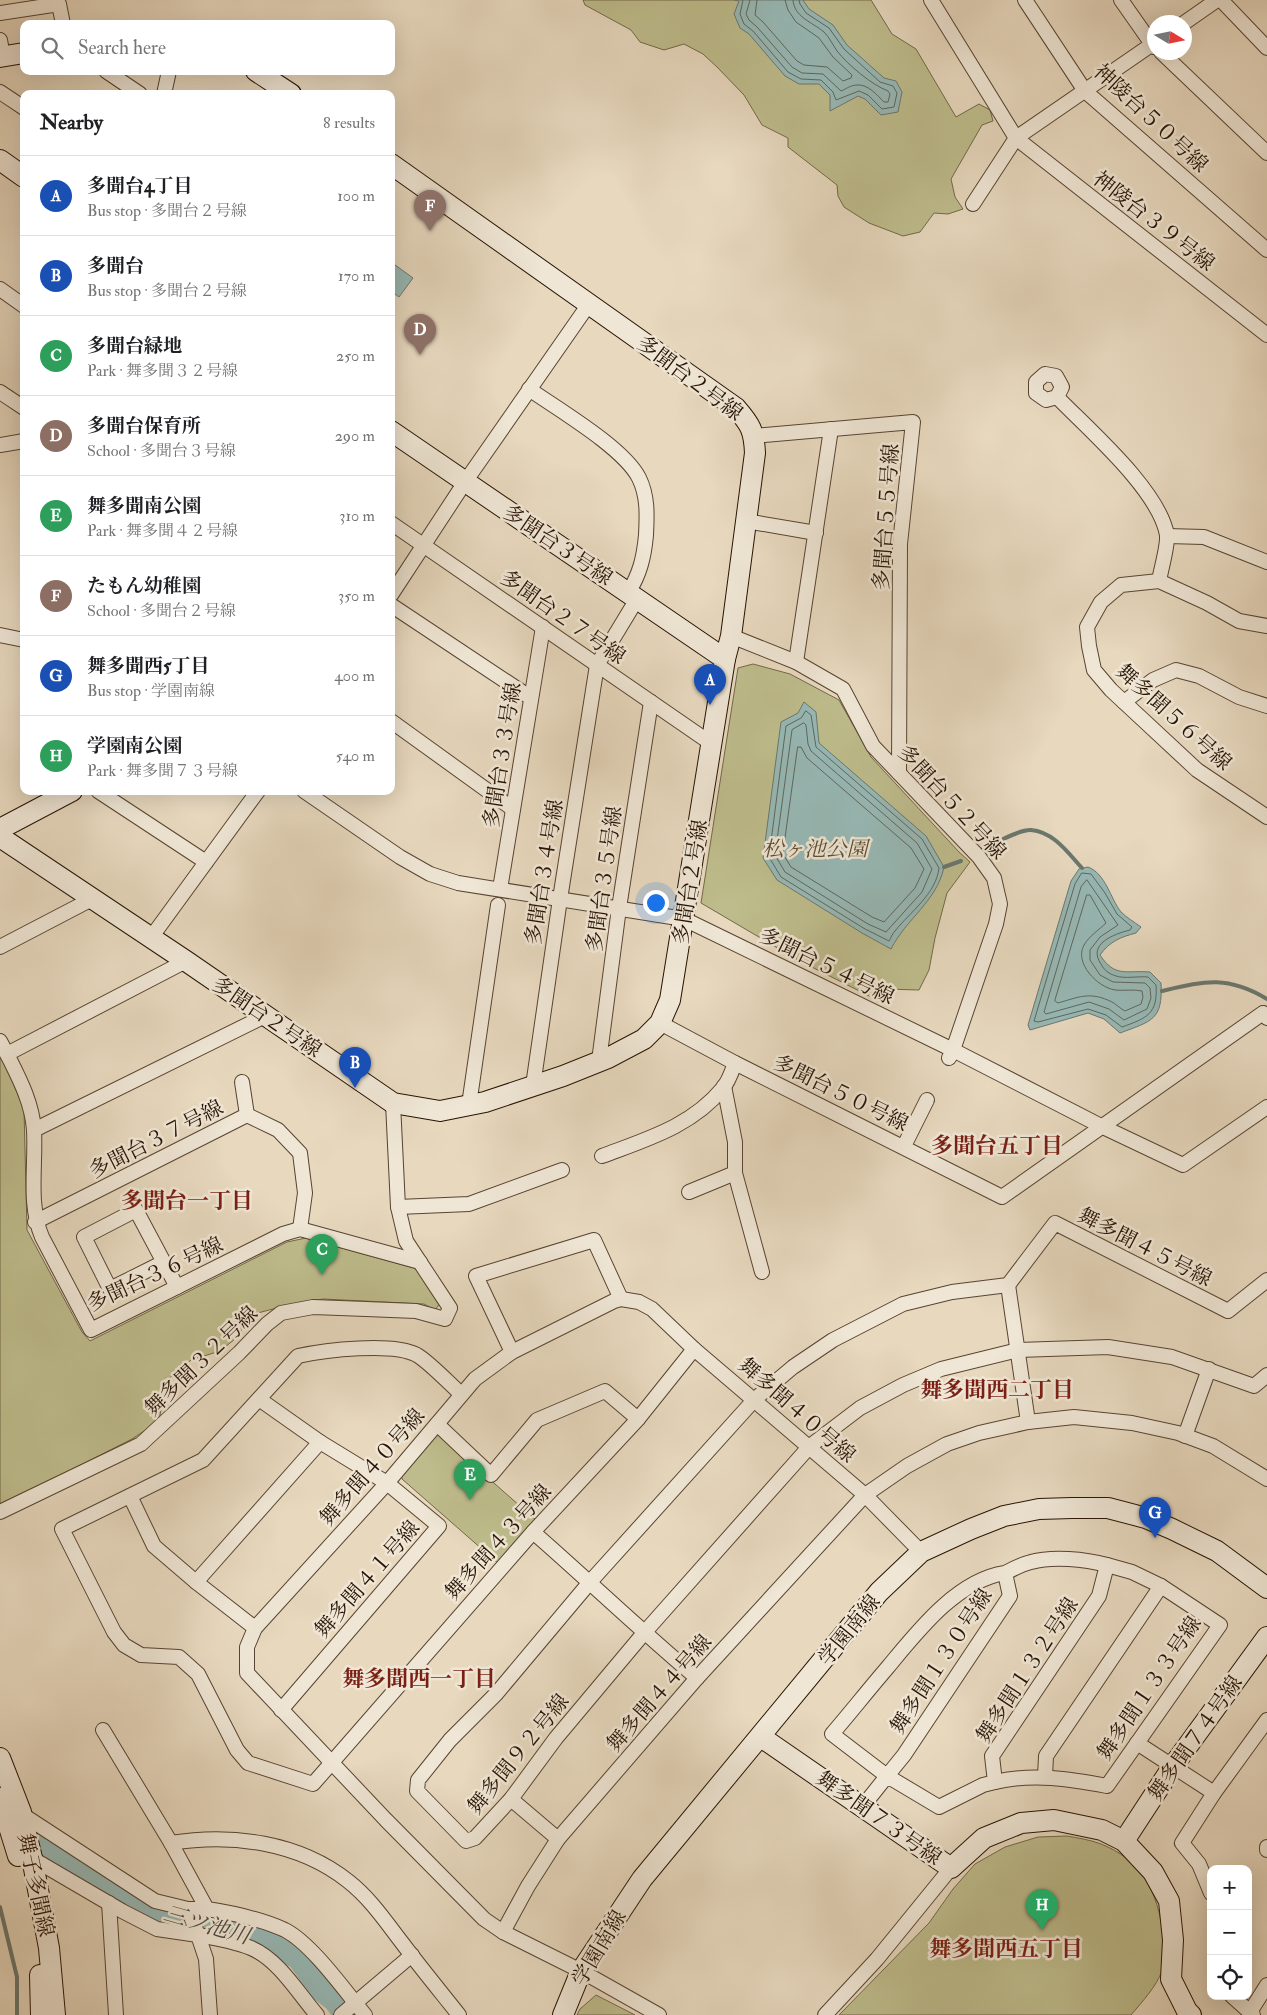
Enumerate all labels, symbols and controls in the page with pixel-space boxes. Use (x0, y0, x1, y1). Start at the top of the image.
north arrow (1147, 15, 1192, 60)
search box (20, 20, 395, 75)
icon: search (38, 34, 66, 62)
text: Search here (78, 36, 166, 60)
street label: 神陵台５０号線 (1088, 58, 1214, 178)
text: Nearby (40, 109, 103, 136)
text: 8 results (323, 113, 375, 133)
street label: 神陵台３９号線 (1087, 166, 1220, 277)
text: 多聞台4丁目 (87, 174, 192, 198)
text: A (51, 186, 61, 206)
text: 100 m (337, 186, 375, 206)
pin: F (414, 190, 446, 231)
text: Bus stop · 多聞台２号線 (87, 201, 247, 221)
text: 多聞台 (87, 254, 144, 278)
text: B (51, 266, 61, 286)
text: 170 m (338, 266, 375, 286)
text: Bus stop · 多聞台２号線 (87, 281, 247, 301)
pin: D (404, 314, 436, 355)
street label: 多聞台２号線 (631, 330, 748, 427)
text: 多聞台緑地 (87, 334, 182, 358)
text: C (50, 346, 62, 366)
text: 250 m (336, 346, 375, 366)
text: Park · 舞多聞３２号線 (87, 361, 238, 381)
text: 多聞台保育所 (87, 414, 201, 438)
text: D (49, 426, 63, 446)
text: 290 m (335, 426, 375, 446)
text: School · 多聞台３号線 (87, 441, 236, 461)
street label: 多聞台５５号線 (868, 443, 905, 591)
text: 舞多聞南公園 (87, 494, 201, 518)
street label: 多聞台３号線 (498, 499, 617, 592)
text: E (50, 506, 62, 526)
text: 310 m (339, 506, 375, 526)
text: Park · 舞多聞４２号線 (87, 521, 238, 541)
street label: 多聞台２７号線 (495, 564, 631, 671)
text: たもん幼稚園 (87, 574, 201, 598)
text: F (51, 586, 61, 606)
text: 350 m (338, 586, 375, 606)
text: School · 多聞台２号線 (87, 601, 236, 621)
text: 舞多聞西5丁目 (87, 654, 209, 678)
street label: 舞多聞５６号線 (1110, 658, 1237, 777)
pin: A (694, 664, 726, 705)
text: G (49, 666, 63, 686)
text: 400 m (334, 666, 375, 686)
street label: 多聞台３３号線 (478, 680, 527, 830)
text: Bus stop · 学園南線 (87, 681, 215, 701)
text: 学園南公園 (87, 734, 182, 758)
street label: 多聞台５２号線 (892, 739, 1012, 865)
text: H (49, 746, 63, 766)
text: 540 m (336, 746, 375, 766)
text: Park · 舞多聞７３号線 (87, 761, 238, 781)
street label: 多聞台３４号線 (520, 797, 569, 947)
street label: 多聞台３５号線 (581, 804, 628, 954)
street label: 多聞台２号線 (667, 818, 714, 946)
park label: 松ヶ池公園 (763, 836, 870, 863)
your location (643, 890, 669, 916)
street label: 多聞台５４号線 (755, 922, 899, 1011)
street label: 多聞台２号線 (207, 971, 326, 1064)
pin: B (339, 1047, 371, 1088)
street label: 多聞台５０号線 (769, 1049, 913, 1138)
street label: 多聞台３７号線 (85, 1094, 228, 1185)
district label: 多聞台五丁目 (931, 1132, 1063, 1160)
district label: 多聞台一丁目 (121, 1187, 253, 1215)
street label: 舞多聞４５号線 (1073, 1202, 1216, 1293)
street label: 多聞台３６号線 (83, 1231, 228, 1318)
pin: C (306, 1234, 338, 1275)
street label: 舞多聞３２号線 (139, 1301, 264, 1422)
street label: 舞多聞４０号線 (732, 1352, 861, 1469)
district label: 舞多聞西二丁目 (920, 1376, 1074, 1404)
street label: 舞多聞４０号線 (314, 1403, 431, 1532)
pin: E (454, 1459, 486, 1500)
street label: 舞多聞４３号線 (439, 1479, 558, 1606)
pin: G (1139, 1497, 1171, 1538)
street label: 舞多聞４１号線 (309, 1515, 426, 1644)
street label: 舞多聞１３０号線 (884, 1583, 998, 1739)
street label: 学園南線 (812, 1589, 886, 1671)
street label: 舞多聞１３２号線 (970, 1592, 1084, 1748)
street label: 舞多聞１３３号線 (1091, 1611, 1208, 1765)
street label: 舞多聞４４号線 (601, 1629, 718, 1758)
district label: 舞多聞西一丁目 (342, 1665, 496, 1693)
street label: 舞多聞７４号線 (1142, 1670, 1249, 1806)
street label: 舞多聞９２号線 (462, 1689, 575, 1820)
street label: 舞多聞７３号線 (811, 1765, 947, 1872)
street label: 舞子多聞線 (11, 1831, 60, 1939)
map controls (1207, 1865, 1252, 2000)
button: + (1207, 1865, 1252, 1910)
pin: H (1026, 1889, 1058, 1930)
water label: 三ツ池川 (161, 1899, 255, 1951)
street label: 学園南線 (566, 1905, 633, 1991)
button: − (1207, 1910, 1252, 1955)
district label: 舞多聞西五丁目 (929, 1935, 1083, 1963)
button: locate (1207, 1955, 1252, 2000)

